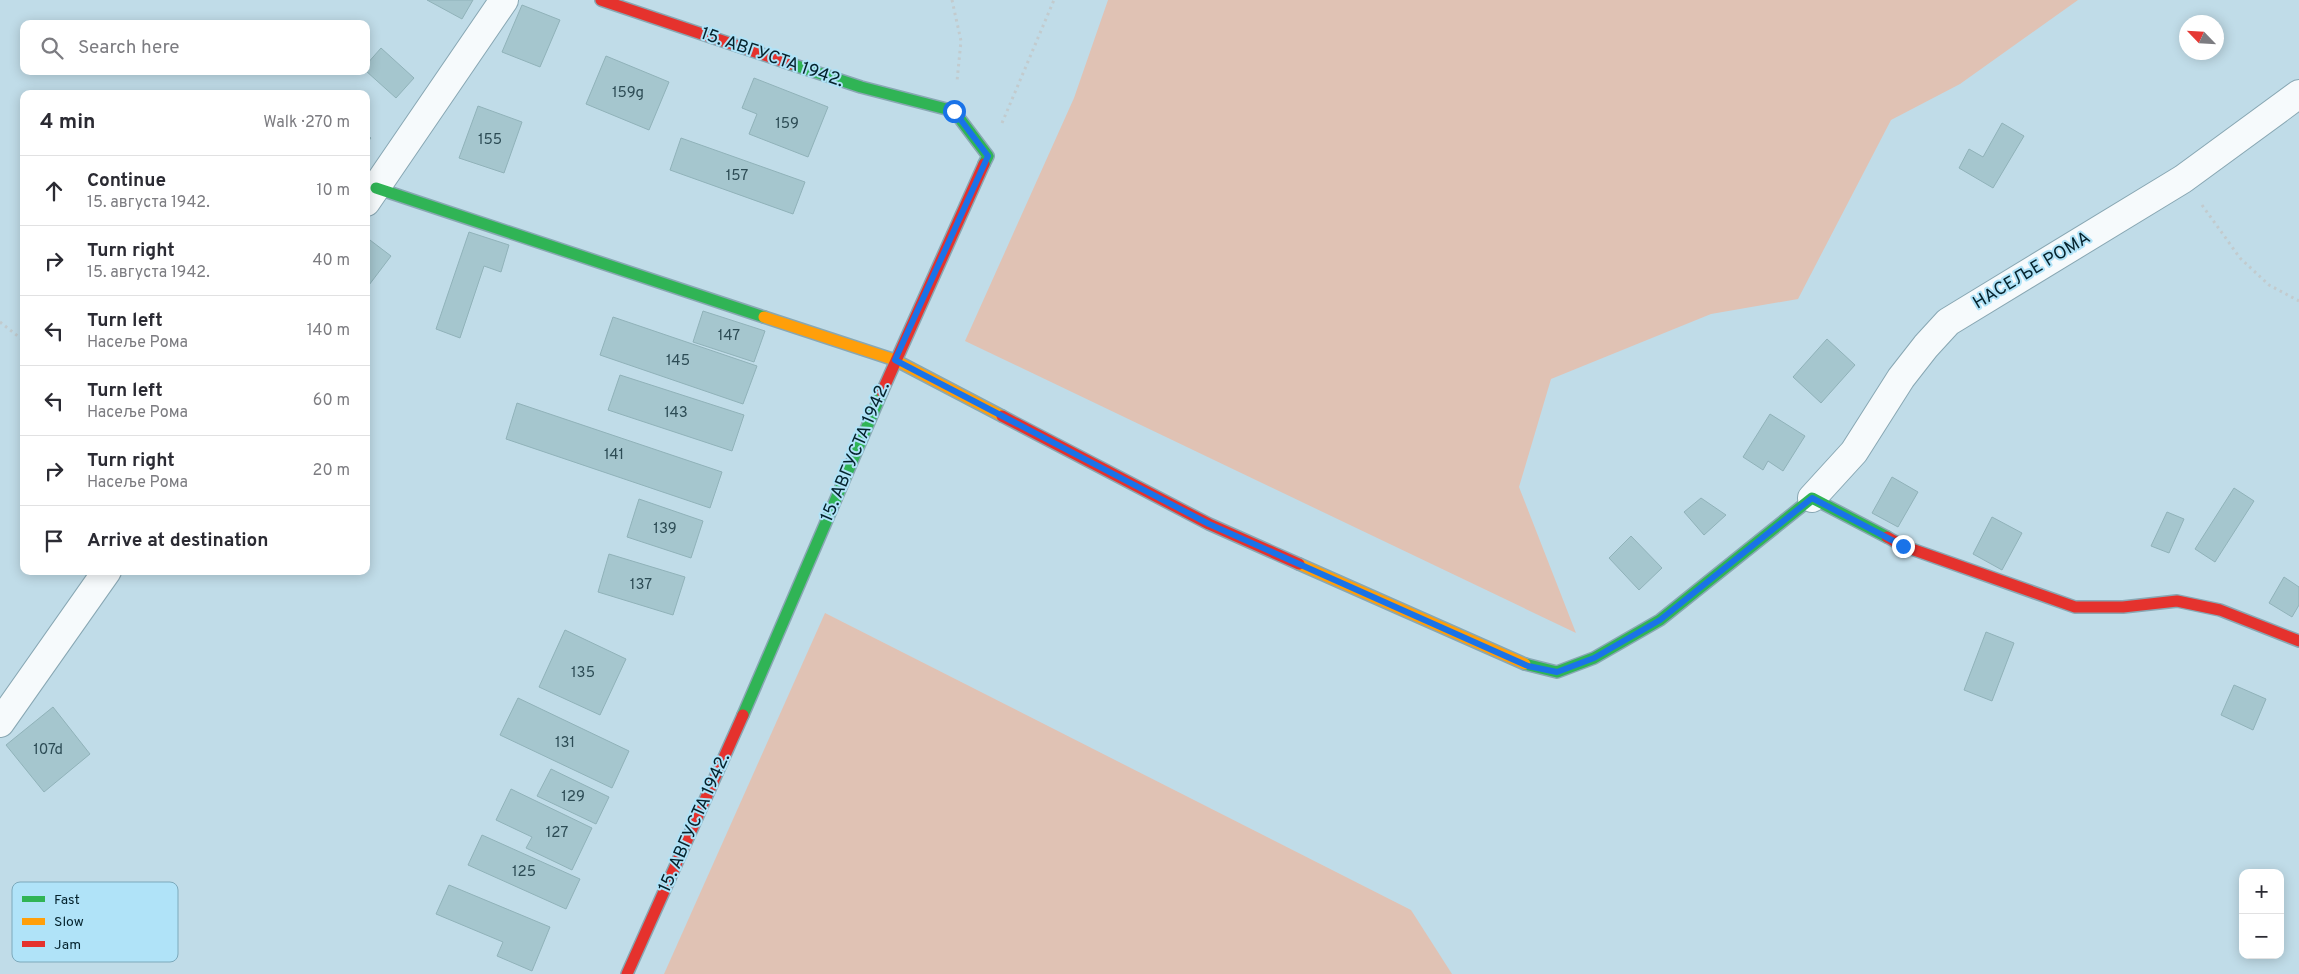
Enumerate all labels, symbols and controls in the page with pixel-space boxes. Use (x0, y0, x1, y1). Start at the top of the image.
north arrow (2179, 15, 2224, 60)
search box (20, 20, 370, 75)
street label: 15. АВГУСТА 1942. (697, 23, 847, 93)
icon: search (38, 34, 66, 62)
text: Search here (78, 36, 180, 60)
house number: 159g (612, 84, 644, 103)
route start (943, 100, 966, 123)
text: 4 min (40, 109, 96, 136)
text: Walk · 270 m (263, 113, 350, 133)
house number: 159 (775, 115, 799, 134)
house number: 155 (478, 131, 502, 150)
house number: 157 (726, 167, 748, 186)
text: Continue (87, 169, 166, 193)
icon: ahead (40, 177, 68, 205)
text: 10 m (316, 181, 350, 201)
text: 15. августа 1942. (87, 193, 210, 213)
street label: НАСЕЉЕ РОМА (1969, 227, 2095, 315)
text: Turn right (87, 239, 175, 263)
icon: right (40, 247, 68, 275)
text: 40 m (312, 251, 350, 271)
text: 15. августа 1942. (87, 263, 210, 283)
text: Turn left (87, 309, 163, 333)
icon: left (40, 317, 68, 345)
text: 140 m (307, 321, 350, 341)
house number: 147 (718, 327, 740, 346)
text: Насеље Рома (87, 333, 188, 353)
house number: 145 (666, 352, 690, 371)
street label: 15. АВГУСТА 1942. (816, 378, 896, 526)
text: Turn left (87, 379, 163, 403)
icon: left (40, 387, 68, 415)
text: 60 m (313, 391, 350, 411)
text: Насеље Рома (87, 403, 188, 423)
house number: 143 (664, 404, 688, 423)
house number: 141 (604, 446, 624, 465)
text: Turn right (87, 449, 175, 473)
icon: right (40, 457, 68, 485)
text: 20 m (313, 461, 350, 481)
text: Насеље Рома (87, 473, 188, 493)
house number: 139 (653, 520, 677, 539)
icon: arrive (40, 527, 68, 555)
text: Arrive at destination (87, 529, 268, 553)
route end (1892, 535, 1915, 558)
house number: 137 (630, 576, 652, 595)
house number: 135 (571, 664, 595, 683)
house number: 131 (555, 734, 575, 753)
house number: 107d (33, 741, 63, 760)
street label: 15. АВГУСТА 1942. (654, 750, 736, 896)
house number: 129 (561, 788, 585, 807)
house number: 127 (546, 824, 568, 843)
house number: 125 (512, 863, 536, 882)
map controls (2239, 869, 2284, 959)
button: + (2239, 869, 2284, 914)
legend (12, 882, 178, 962)
text: Fast (54, 892, 80, 909)
text: Slow (54, 914, 84, 931)
button: − (2239, 914, 2284, 959)
text: Jam (54, 937, 81, 954)

